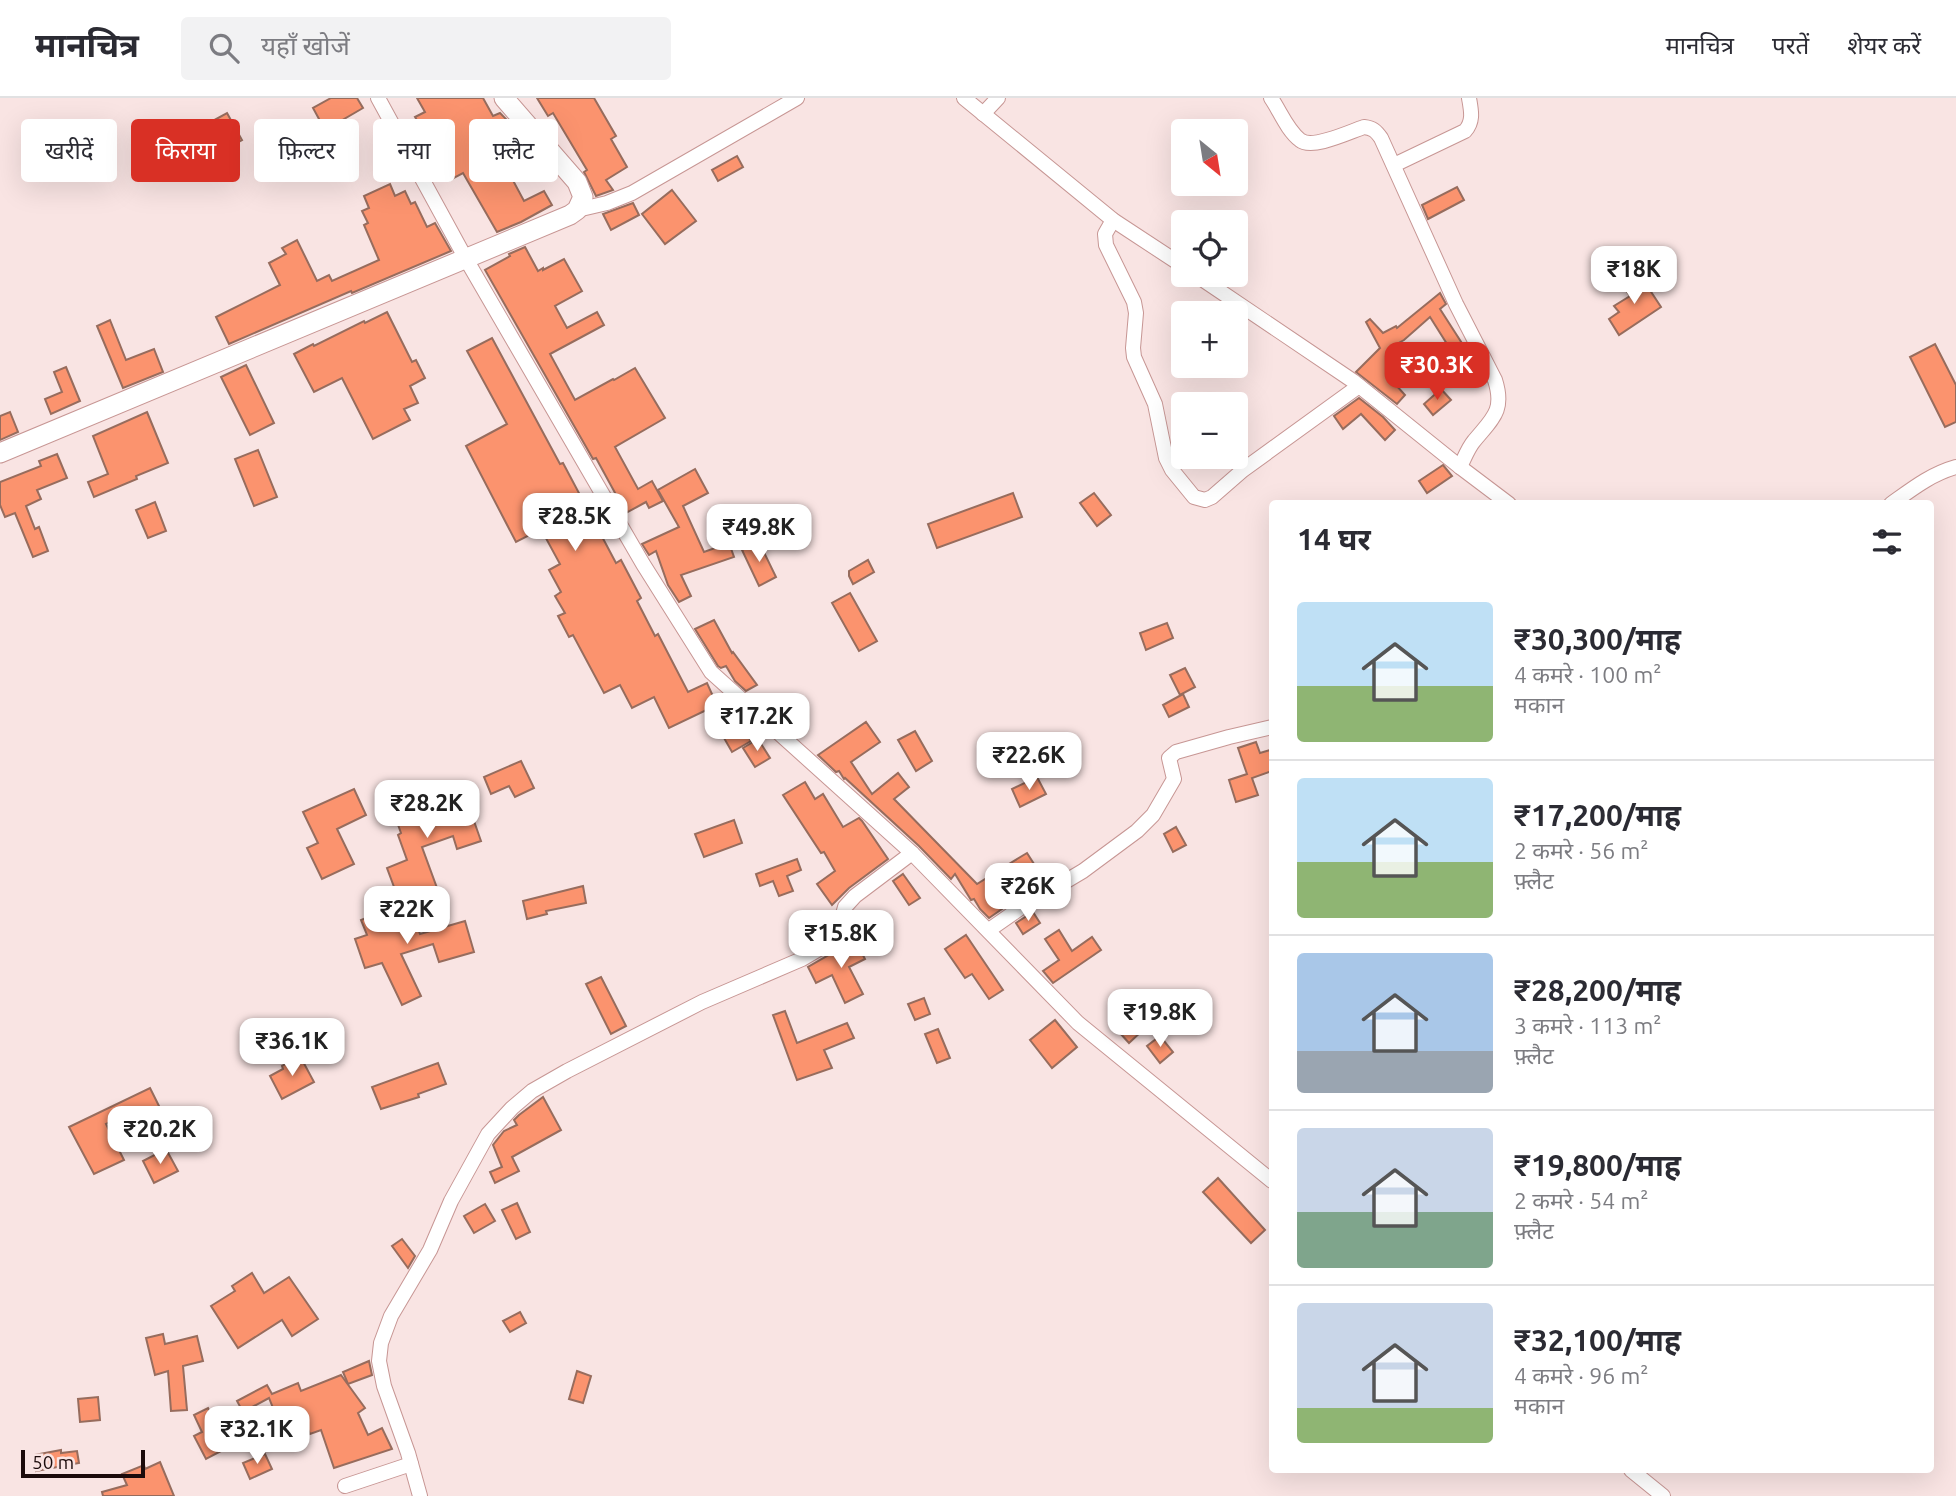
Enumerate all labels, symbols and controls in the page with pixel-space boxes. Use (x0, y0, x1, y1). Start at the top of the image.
search box (181, 17, 671, 80)
text: मानचित्र (35, 26, 139, 63)
icon: search (205, 29, 243, 67)
text: यहाँ खोजें (261, 31, 350, 60)
text: मानचित्र (1665, 32, 1734, 59)
text: परतें (1772, 32, 1809, 59)
text: शेयर करें (1847, 32, 1921, 59)
chip: खरीदें (21, 119, 117, 182)
chip: किराया (131, 119, 240, 182)
chip: फ़िल्टर (254, 119, 359, 182)
chip: नया (373, 119, 455, 182)
chip: फ़्लैट (469, 119, 558, 182)
north arrow (1171, 119, 1248, 196)
map controls (1171, 119, 1248, 469)
button: locate (1171, 210, 1248, 287)
pin: ₹18K (1593, 246, 1675, 306)
text: ₹18K (1607, 256, 1661, 281)
button: + (1171, 301, 1248, 378)
pin: ₹30.3K (1380, 342, 1494, 402)
text: ₹30.3K (1401, 352, 1473, 377)
button: − (1171, 392, 1248, 469)
pin: ₹28.5K (518, 494, 632, 553)
text: ₹28.5K (539, 503, 611, 528)
pin: ₹49.8K (702, 504, 816, 564)
text: ₹49.8K (723, 514, 795, 539)
text: 14 घर (1297, 522, 1371, 556)
icon: filters (1868, 523, 1906, 561)
text: ₹30,300/माह (1514, 622, 1681, 656)
icon: home (1353, 630, 1437, 714)
text: 4 कमरे · 100 m² (1514, 662, 1662, 687)
text: मकान (1514, 692, 1564, 717)
pin: ₹17.2K (700, 694, 814, 753)
text: ₹17.2K (721, 703, 793, 728)
pin: ₹22.6K (972, 732, 1086, 792)
text: ₹22.6K (993, 742, 1065, 767)
pin: ₹28.2K (370, 780, 484, 840)
text: ₹28.2K (391, 790, 463, 815)
text: ₹17,200/माह (1514, 798, 1681, 832)
icon: home (1353, 806, 1437, 890)
text: 2 कमरे · 56 m² (1514, 838, 1649, 863)
pin: ₹26K (987, 864, 1069, 923)
text: फ़्लैट (1514, 868, 1554, 893)
text: ₹26K (1001, 873, 1055, 898)
pin: ₹22K (366, 886, 448, 946)
text: ₹22K (380, 896, 434, 921)
pin: ₹15.8K (784, 910, 898, 970)
text: ₹15.8K (805, 920, 877, 945)
text: ₹28,200/माह (1514, 973, 1681, 1007)
icon: home (1353, 981, 1437, 1065)
pin: ₹19.8K (1103, 990, 1217, 1049)
text: ₹19.8K (1124, 999, 1196, 1024)
text: 3 कमरे · 113 m² (1514, 1013, 1662, 1038)
pin: ₹36.1K (235, 1018, 349, 1078)
text: ₹36.1K (256, 1028, 328, 1053)
text: फ़्लैट (1514, 1043, 1554, 1068)
pin: ₹20.2K (103, 1107, 217, 1166)
text: ₹20.2K (124, 1116, 196, 1141)
text: ₹19,800/माह (1514, 1148, 1681, 1182)
icon: home (1353, 1156, 1437, 1240)
text: 2 कमरे · 54 m² (1514, 1188, 1649, 1213)
text: फ़्लैट (1514, 1218, 1554, 1243)
text: ₹32,100/माह (1514, 1323, 1681, 1357)
icon: home (1353, 1331, 1437, 1415)
text: 4 कमरे · 96 m² (1514, 1363, 1649, 1388)
text: मकान (1514, 1393, 1564, 1418)
pin: ₹32.1K (200, 1406, 314, 1466)
text: ₹32.1K (221, 1416, 293, 1441)
scale bar (21, 1447, 145, 1479)
text: 50 m (32, 1451, 74, 1473)

